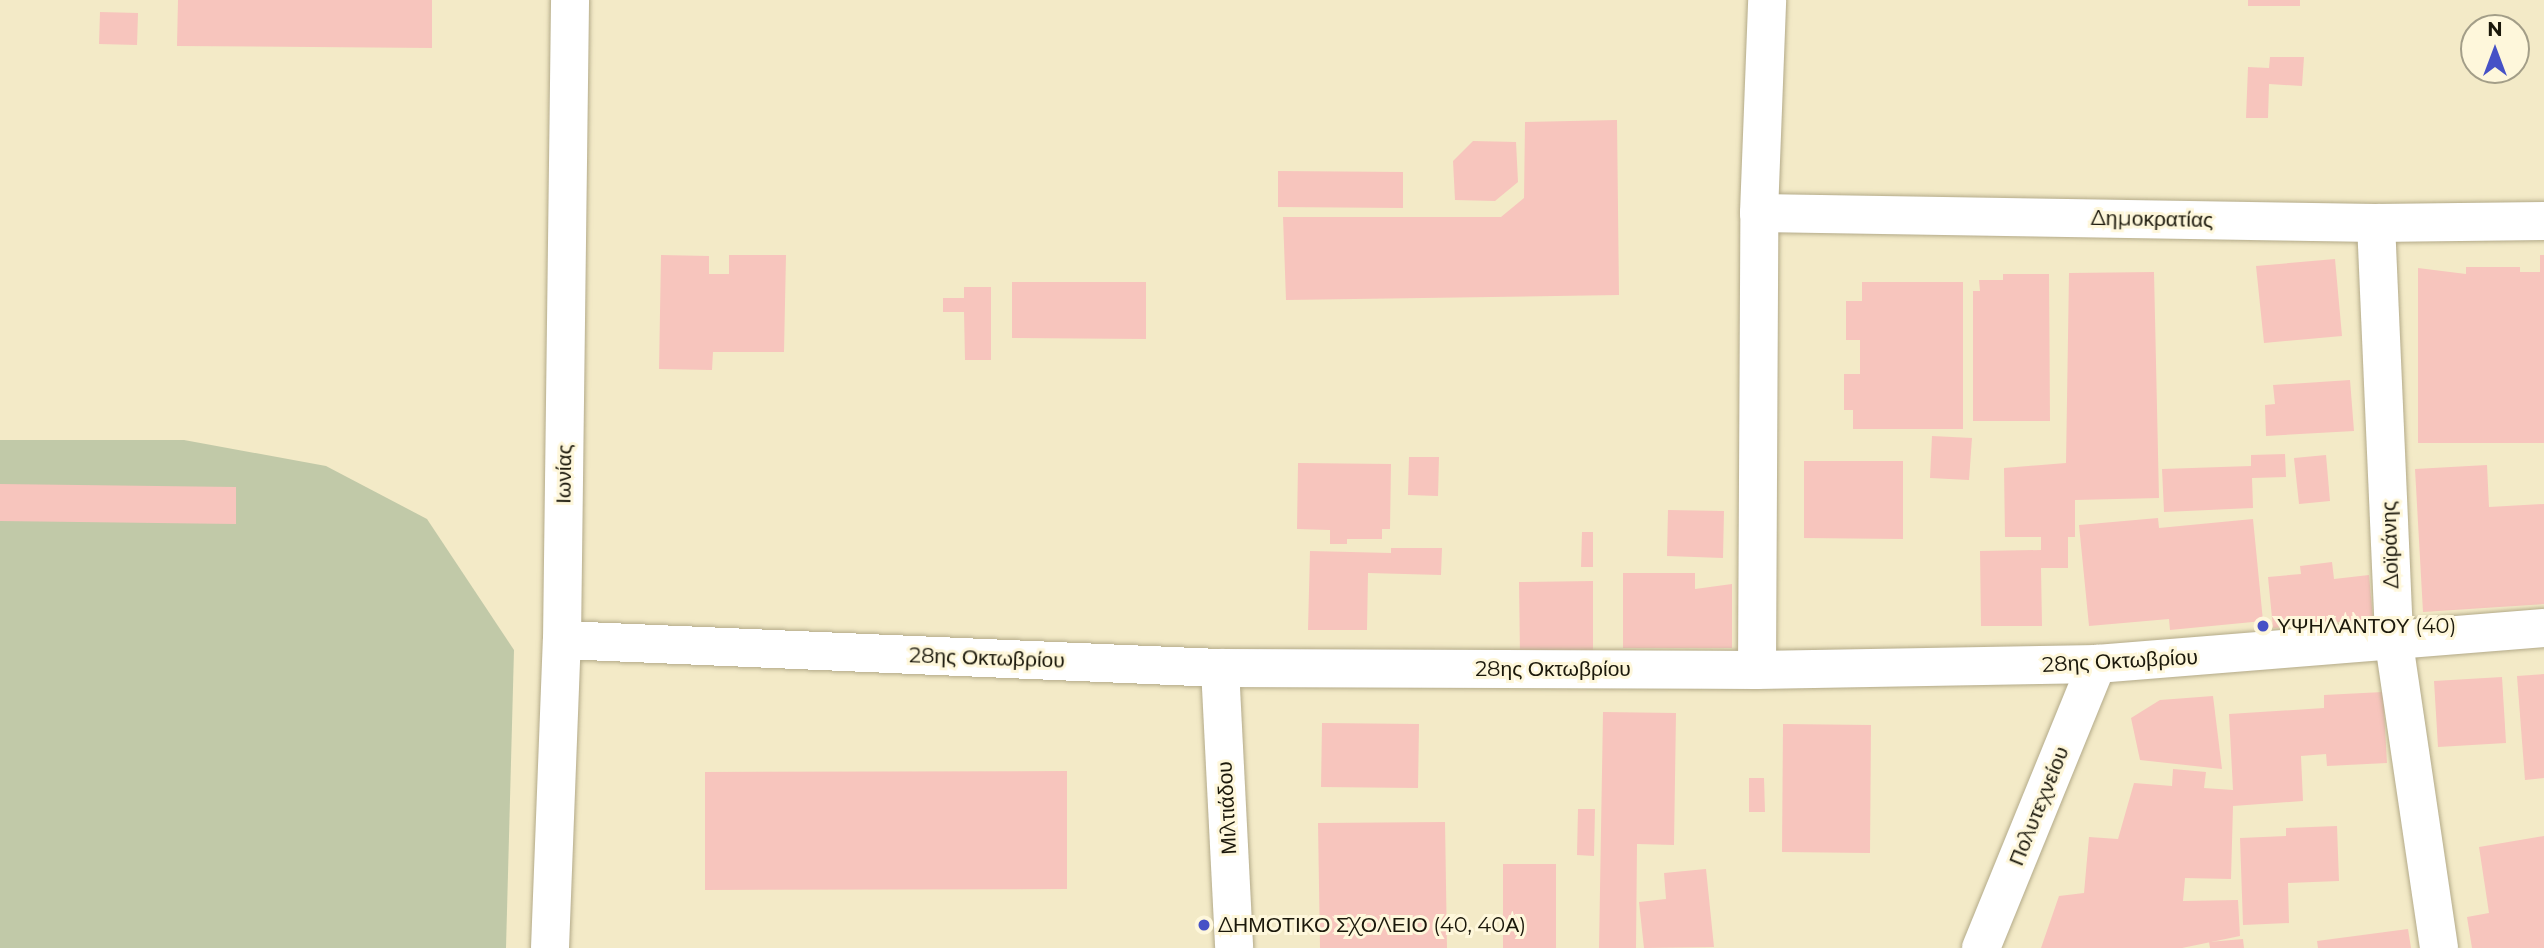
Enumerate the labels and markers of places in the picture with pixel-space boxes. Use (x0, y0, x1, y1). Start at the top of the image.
place label: ΥΨΗΛΑΝΤΟΥ (40) (2277, 613, 2456, 639)
marker: ΥΨΗΛΑΝΤΟΥ (40) (2255, 618, 2271, 634)
place label: ΔΗΜΟΤΙΚΟ ΣΧΟΛΕΙΟ (40, 40Α) (1218, 912, 1526, 938)
marker: ΔΗΜΟΤΙΚΟ ΣΧΟΛΕΙΟ (40, 40Α) (1196, 917, 1212, 933)

